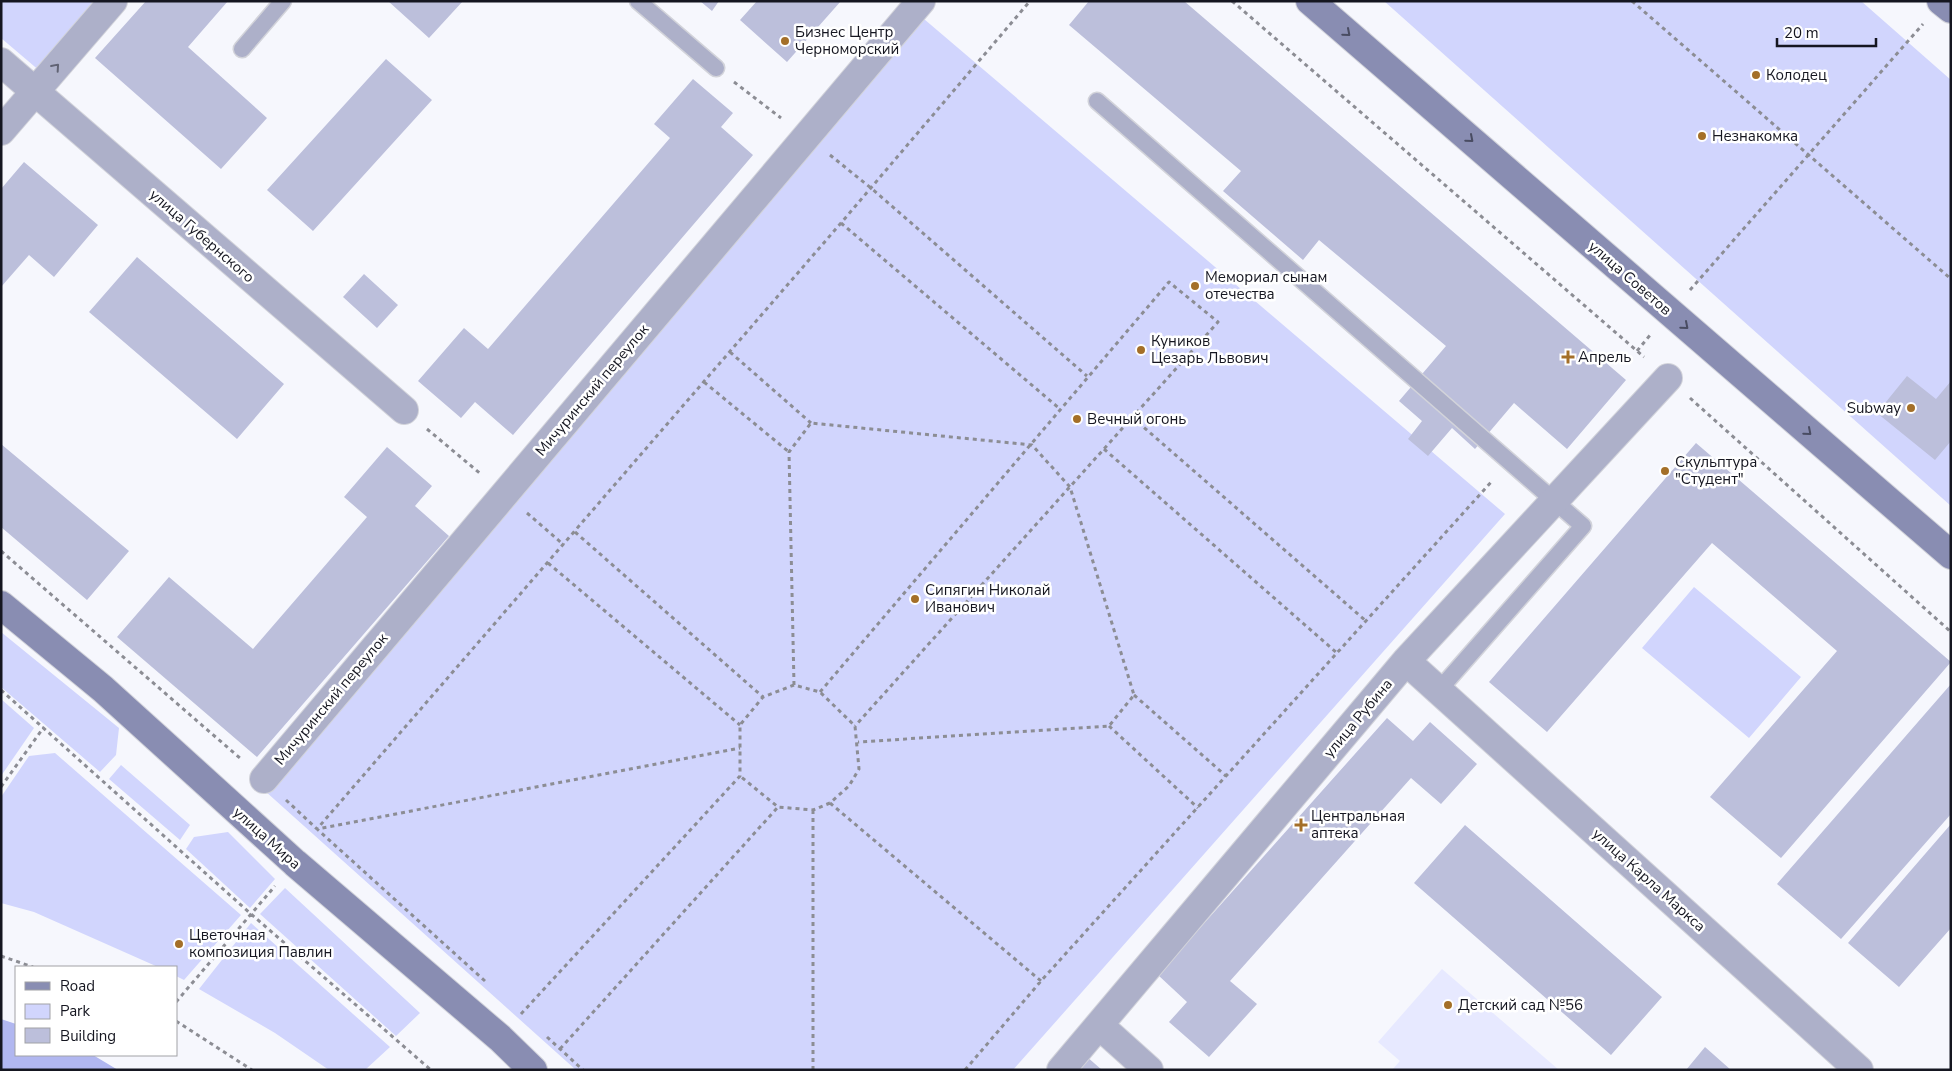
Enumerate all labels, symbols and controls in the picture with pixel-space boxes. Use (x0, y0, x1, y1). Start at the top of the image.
scale bar (1777, 15, 1876, 47)
place label: Бизнес Центр Черноморский (795, 22, 899, 59)
text: 20 m (1784, 23, 1819, 43)
one-way arrow (1341, 27, 1350, 36)
marker: Бизнес Центр Черноморский (779, 35, 791, 47)
one-way arrow (50, 64, 59, 73)
place label: Колодец (1766, 65, 1827, 85)
marker: Колодец (1750, 69, 1762, 81)
place label: Незнакомка (1712, 126, 1798, 146)
marker: Незнакомка (1696, 130, 1708, 142)
one-way arrow (1464, 134, 1473, 142)
street label: улица Губернского (145, 185, 259, 287)
street label: улица Советов (1584, 236, 1676, 320)
place label: Мемориал сынам отечества (1205, 267, 1327, 304)
marker: Мемориал сынам отечества (1189, 280, 1201, 292)
street label: Мичуринский переулок (531, 320, 653, 460)
one-way arrow (1680, 320, 1689, 329)
place label: Куников Цезарь Львович (1151, 331, 1268, 368)
marker: Куников Цезарь Львович (1135, 344, 1147, 356)
place label: Апрель (1578, 347, 1631, 367)
marker: Апрель (1562, 351, 1574, 363)
place label: Subway (1847, 398, 1901, 418)
marker: Subway (1905, 402, 1917, 414)
place label: Вечный огонь (1087, 409, 1186, 429)
marker: Вечный огонь (1071, 413, 1083, 425)
one-way arrow (1803, 426, 1812, 435)
place label: Скульптура "Студент" (1675, 452, 1757, 489)
marker: Скульптура "Студент" (1659, 465, 1671, 477)
place label: Сипягин Николай Иванович (925, 580, 1051, 617)
marker: Сипягин Николай Иванович (909, 593, 921, 605)
street label: Мичуринский переулок (270, 629, 392, 769)
street label: улица Рубина (1319, 674, 1397, 762)
street label: улица Мира (229, 802, 305, 874)
place label: Центральная аптека (1311, 806, 1405, 843)
marker: Центральная аптека (1295, 819, 1307, 831)
street label: улица Карла Маркса (1588, 824, 1710, 936)
place label: Цветочная композиция Павлин (189, 925, 332, 962)
marker: Цветочная композиция Павлин (173, 938, 185, 950)
legend (15, 966, 178, 1056)
text: Road (60, 976, 95, 996)
place label: Детский сад №56 (1458, 995, 1583, 1015)
marker: Детский сад №56 (1442, 999, 1454, 1011)
text: Park (60, 1001, 90, 1021)
text: Building (60, 1026, 116, 1046)

